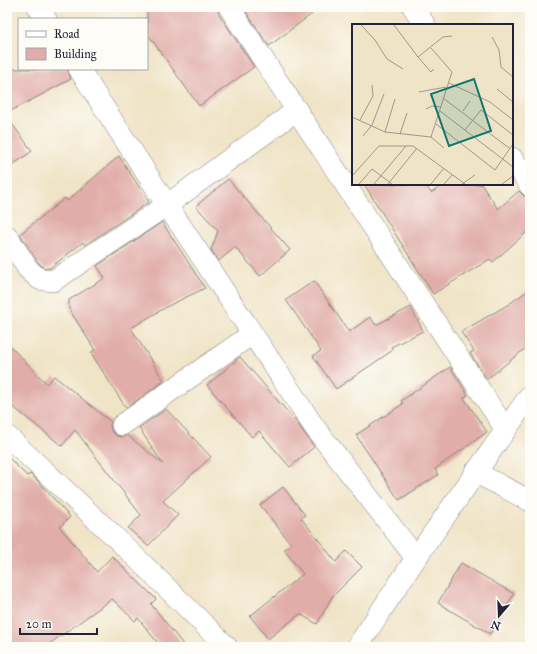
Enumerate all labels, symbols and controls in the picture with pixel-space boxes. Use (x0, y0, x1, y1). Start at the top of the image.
legend (18, 18, 148, 70)
inset map (352, 24, 513, 185)
text: Road (54, 27, 80, 41)
text: Building (54, 47, 97, 62)
north arrow (479, 596, 519, 636)
scale bar (20, 610, 97, 636)
text: 20 m (26, 617, 52, 631)
text: N (489, 617, 502, 633)

